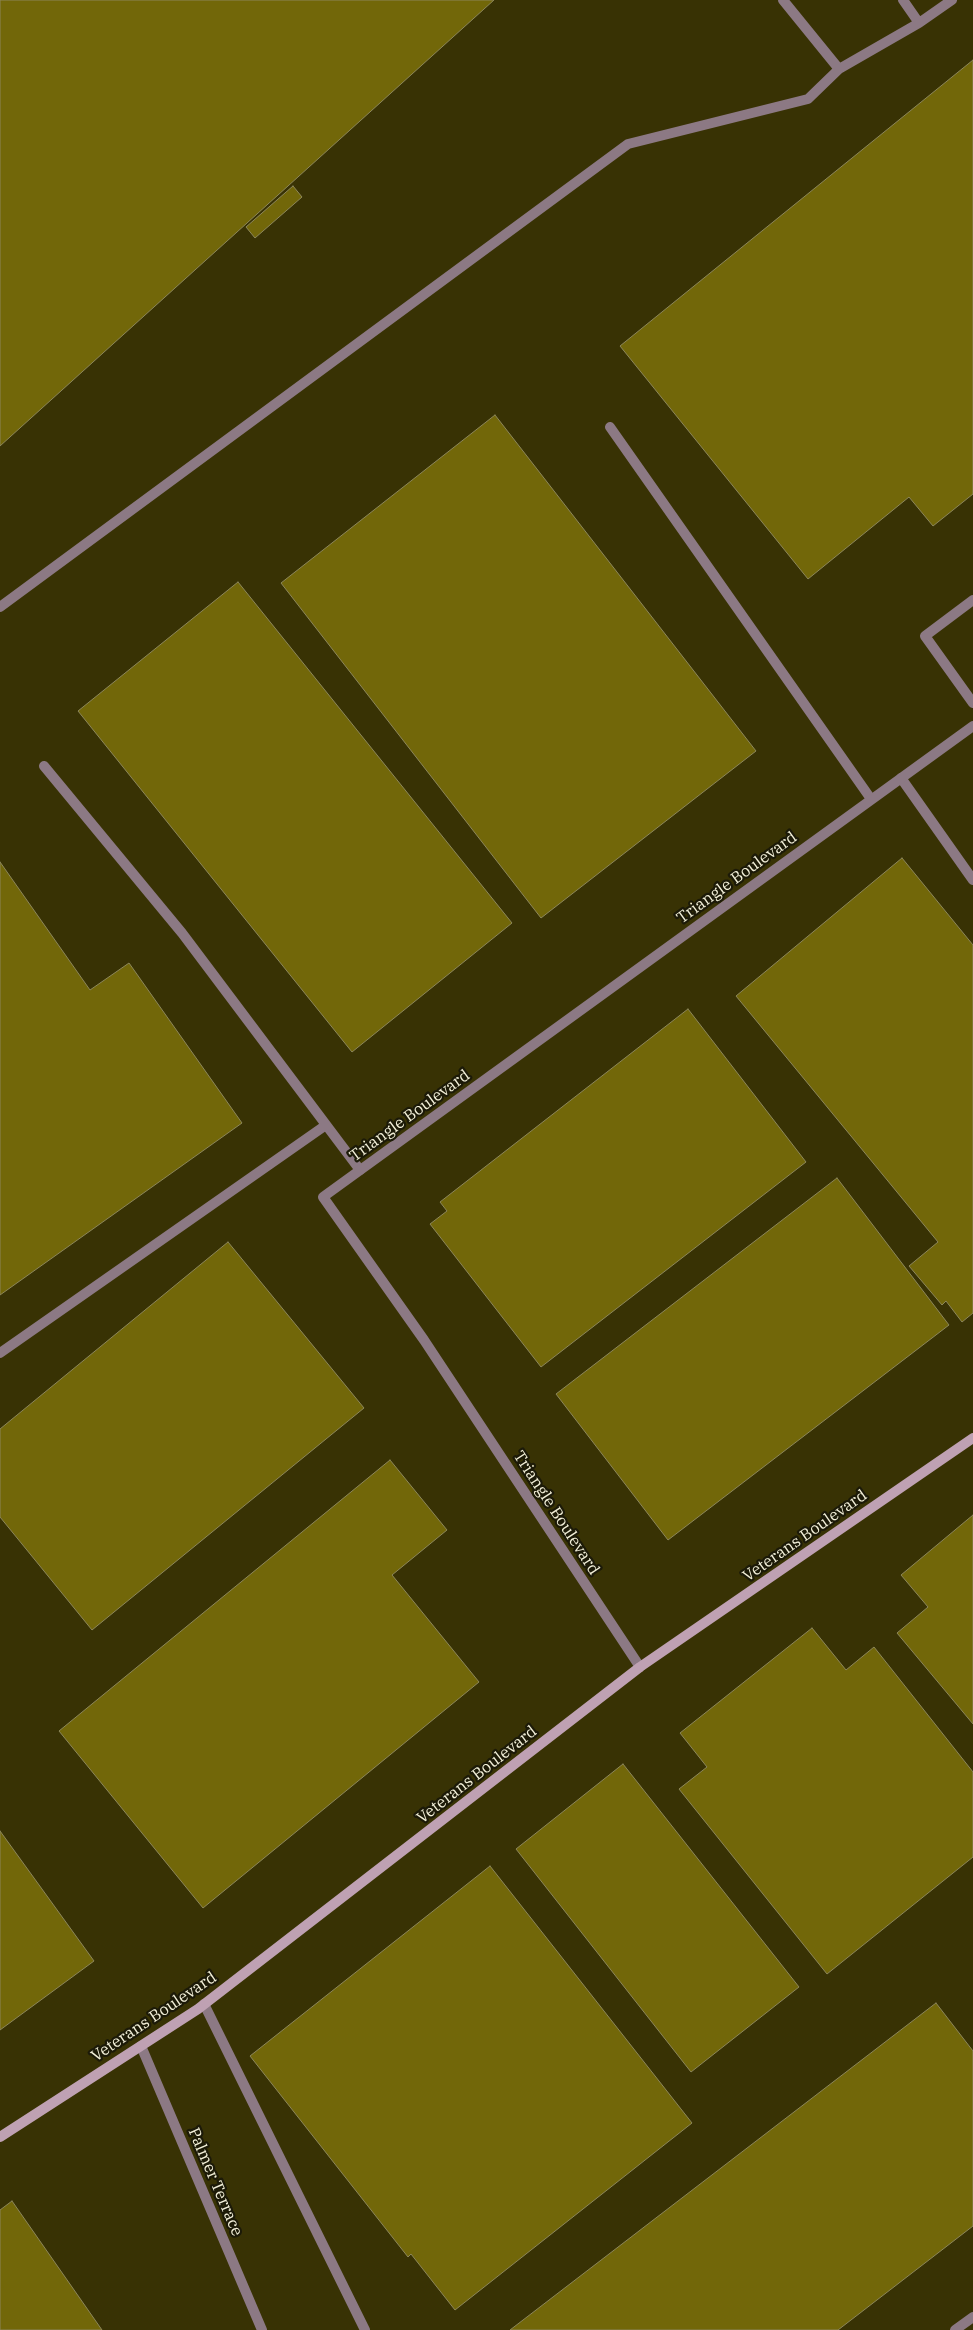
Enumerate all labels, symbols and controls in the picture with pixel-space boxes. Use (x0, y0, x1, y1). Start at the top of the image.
street label: Triangle Boulevard (673, 828, 801, 928)
street label: Triangle Boulevard (346, 1066, 474, 1166)
street label: Triangle Boulevard (509, 1447, 603, 1579)
street label: Veterans Boulevard (739, 1486, 871, 1586)
street label: Veterans Boulevard (413, 1722, 541, 1828)
street label: Veterans Boulevard (88, 1968, 220, 2066)
street label: Palmer Terrace (184, 2125, 246, 2239)

